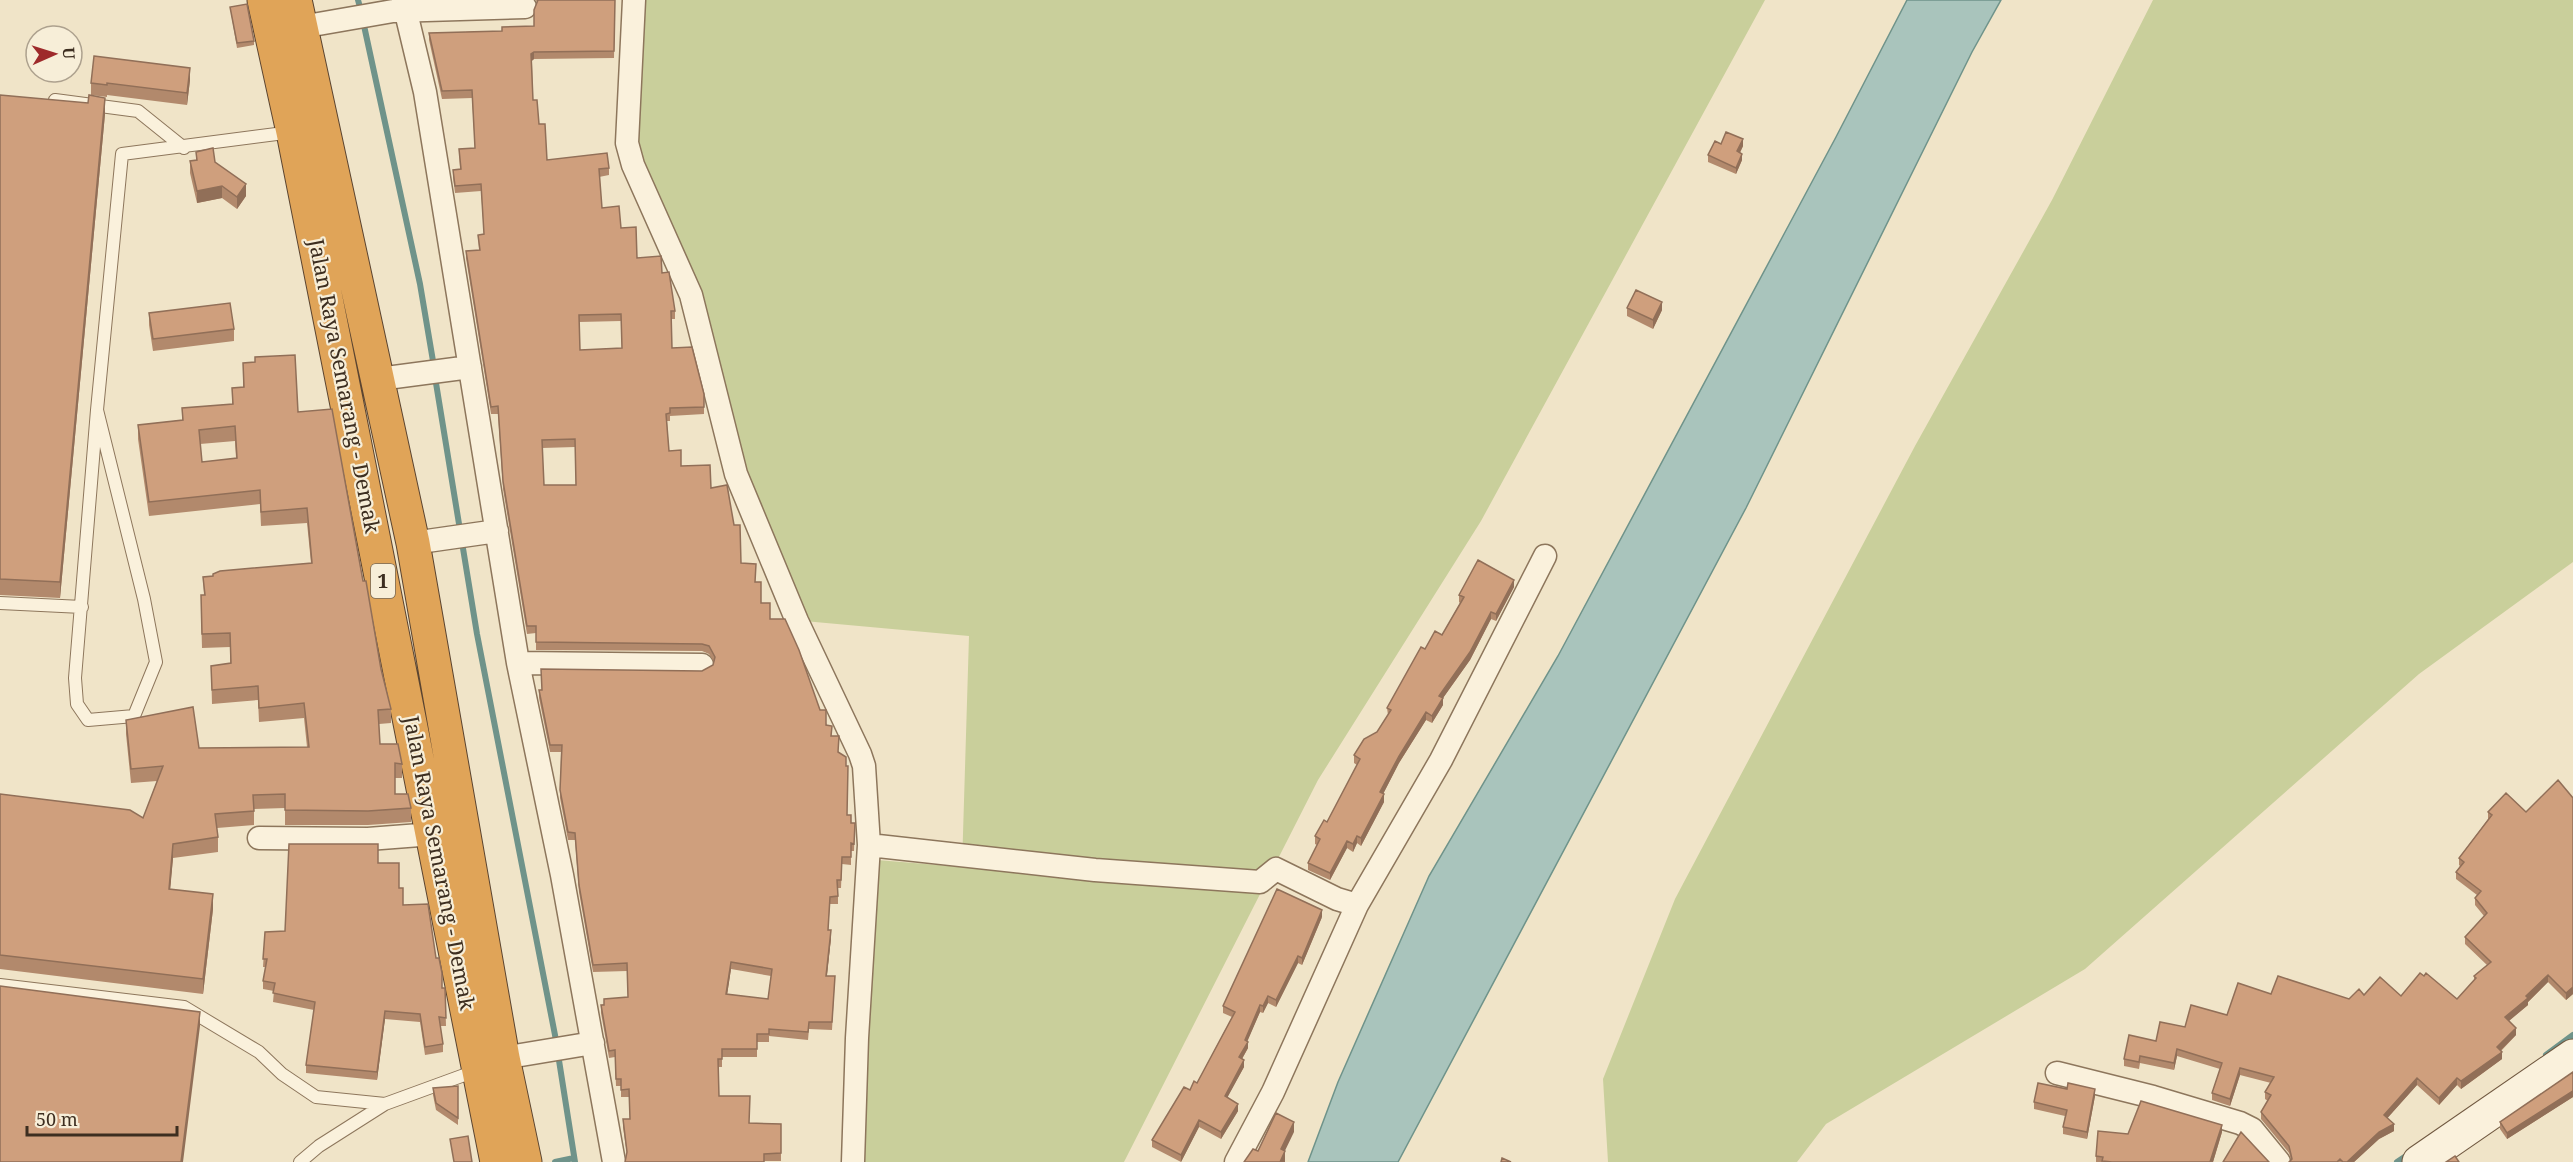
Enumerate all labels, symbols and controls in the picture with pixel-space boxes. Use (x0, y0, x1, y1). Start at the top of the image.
north arrow (24, 24, 84, 84)
text: U (58, 47, 80, 60)
street label: Jalan Raya Semarang - Demak (302, 235, 387, 536)
road number: 1 (371, 564, 395, 598)
street label: Jalan Raya Semarang - Demak (397, 712, 482, 1013)
scale bar (27, 1099, 177, 1137)
text: 50 m (36, 1107, 78, 1131)

